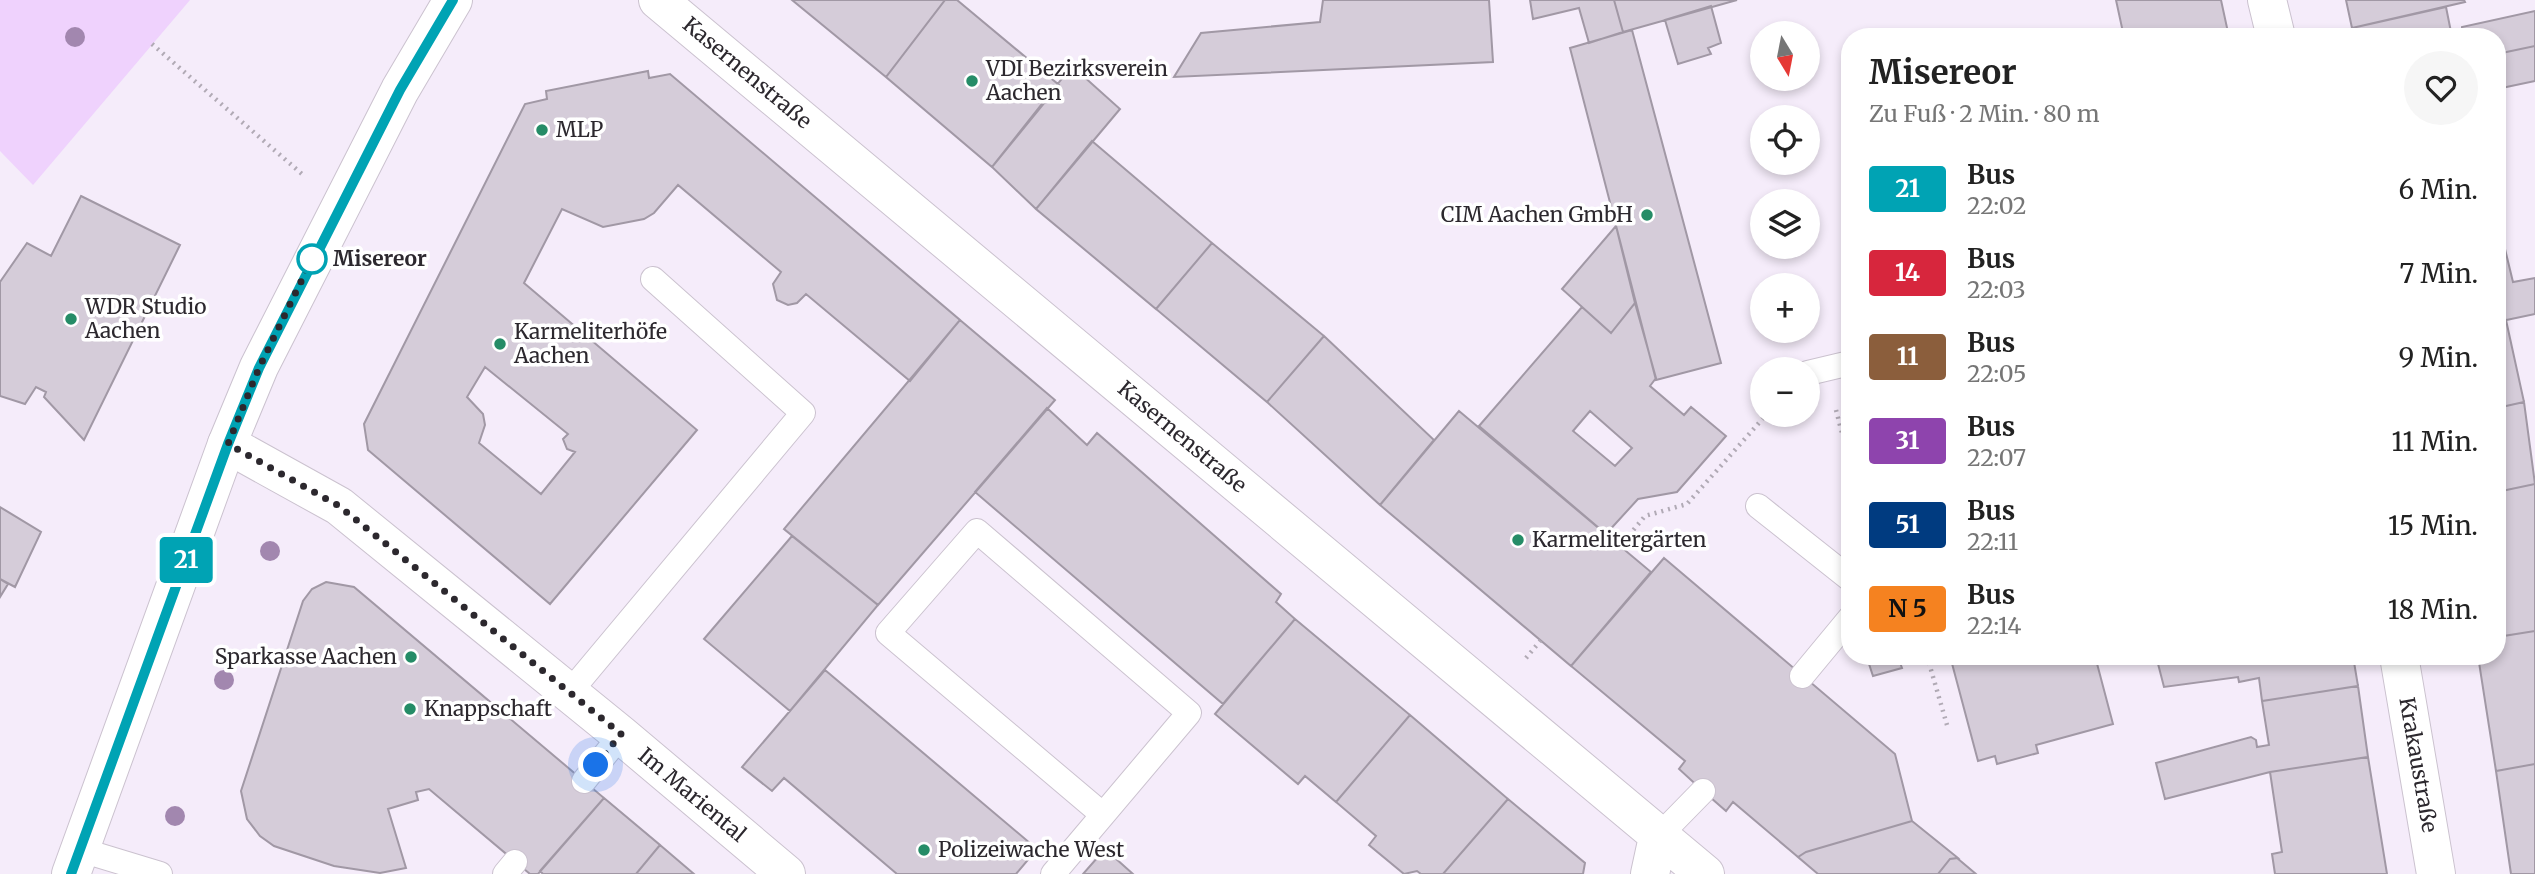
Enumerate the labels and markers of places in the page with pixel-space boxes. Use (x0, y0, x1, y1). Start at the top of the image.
place label: VDI Bezirksverein Aachen (985, 55, 1168, 106)
marker: VDI Bezirksverein Aachen (964, 73, 980, 89)
place label: MLP (556, 116, 603, 143)
marker: MLP (534, 122, 550, 138)
place label: CIM Aachen GmbH (1441, 201, 1633, 228)
marker: CIM Aachen GmbH (1639, 207, 1655, 223)
marker: Misereor (297, 244, 327, 274)
place label: Misereor (333, 245, 427, 272)
place label: WDR Studio Aachen (84, 293, 206, 344)
marker: WDR Studio Aachen (63, 311, 79, 327)
place label: Karmeliterhöfe Aachen (513, 318, 667, 369)
marker: Karmeliterhöfe Aachen (492, 336, 508, 352)
place label: Karmelitergärten (1532, 526, 1706, 553)
marker: Karmelitergärten (1510, 532, 1526, 548)
place label: Sparkasse Aachen (215, 643, 397, 670)
marker: Sparkasse Aachen (403, 649, 419, 665)
place label: Knappschaft (424, 695, 552, 722)
marker: Knappschaft (402, 701, 418, 717)
place label: Polizeiwache West (938, 836, 1124, 863)
marker: Polizeiwache West (916, 842, 932, 858)

